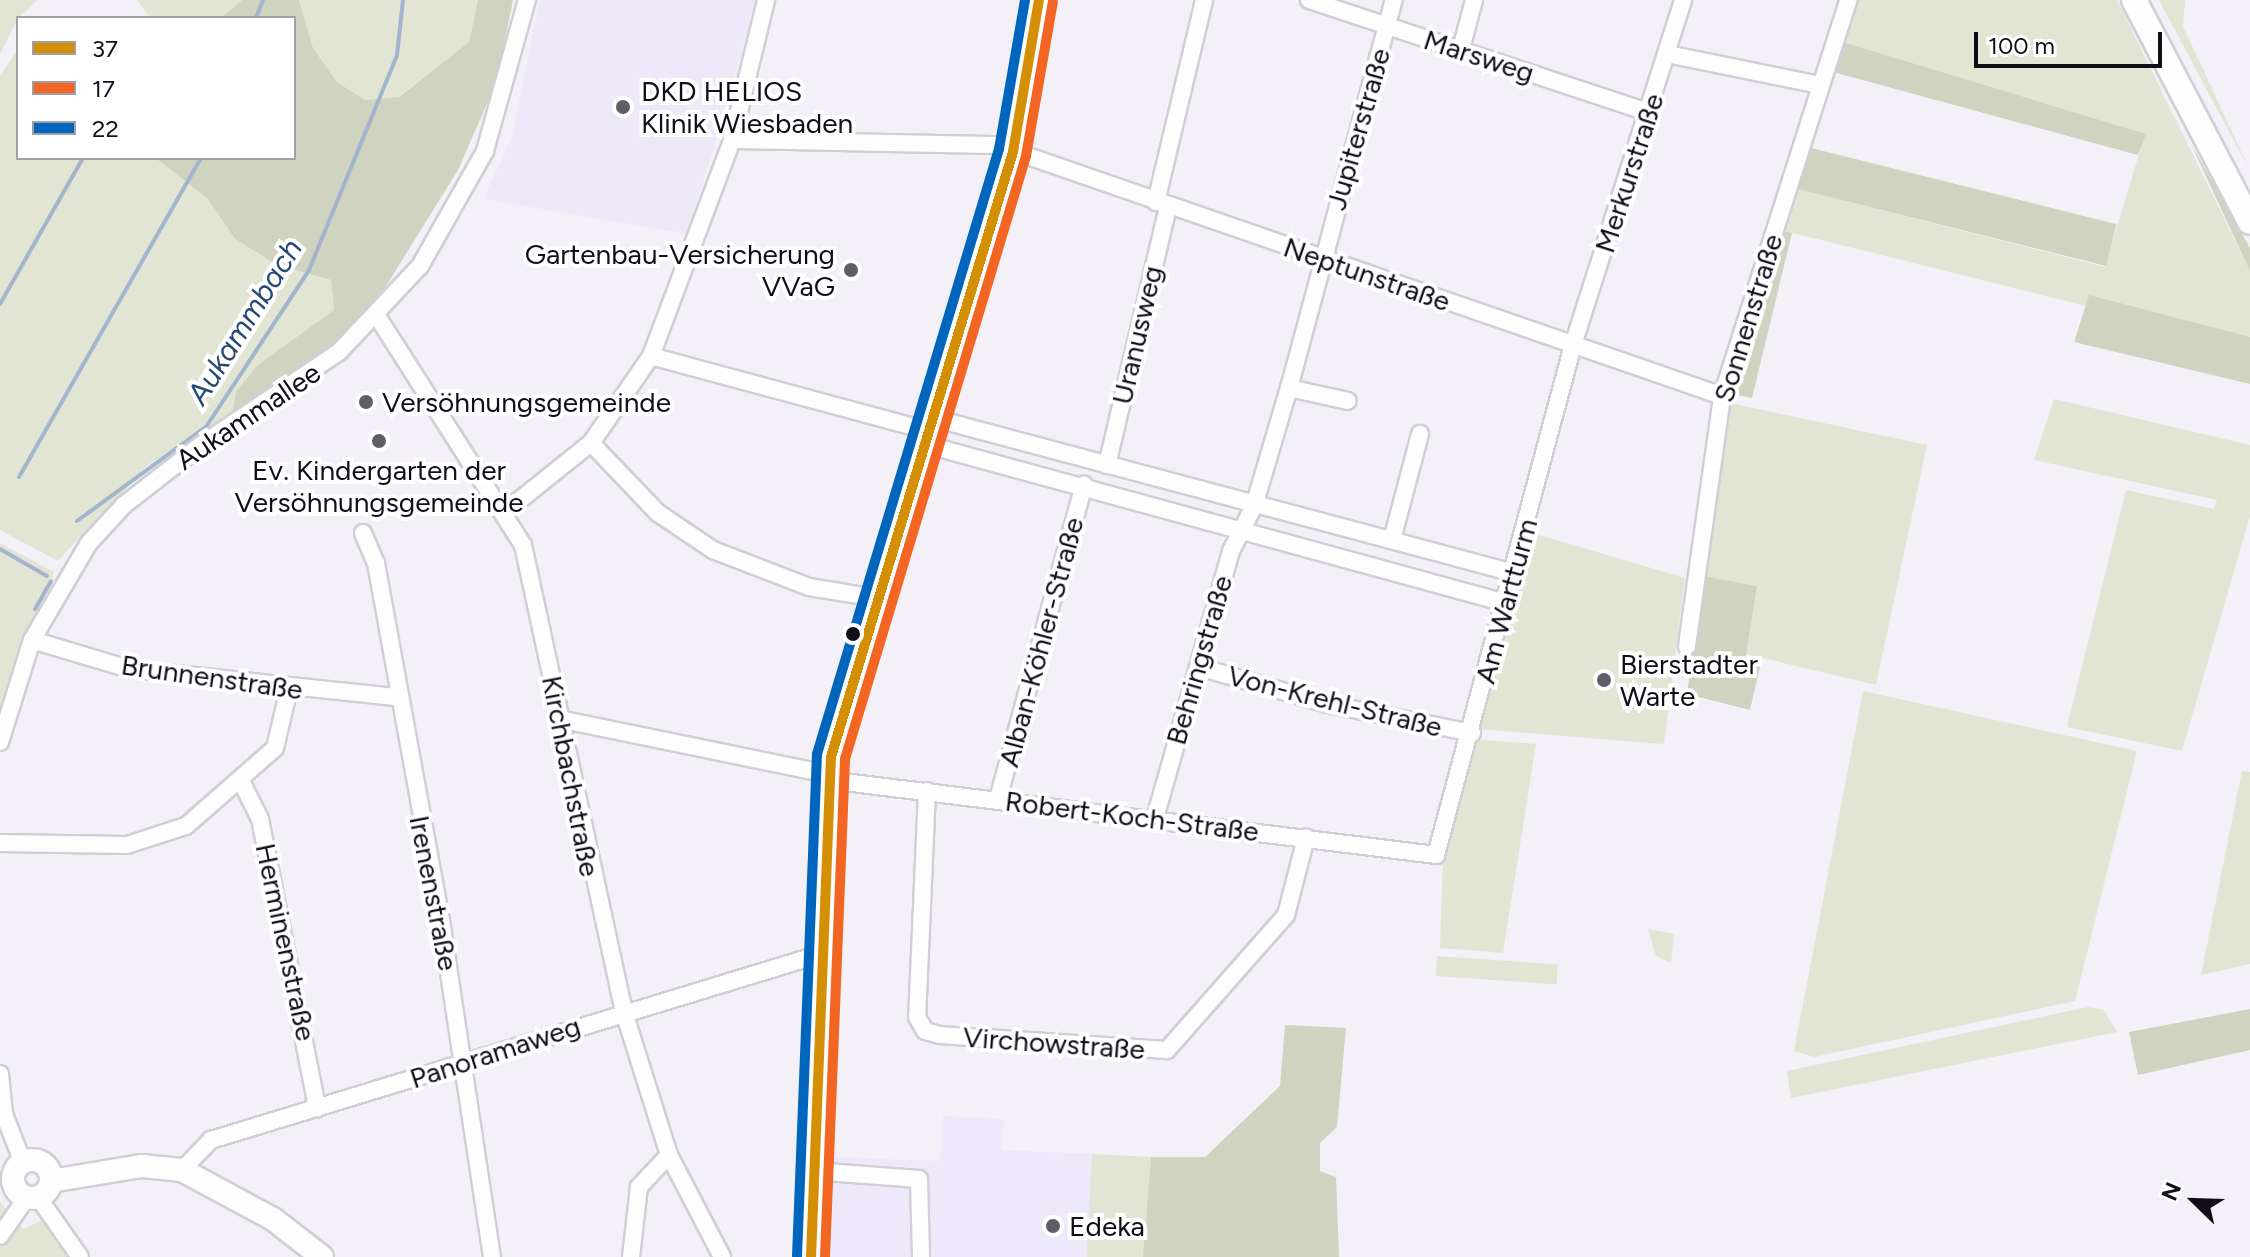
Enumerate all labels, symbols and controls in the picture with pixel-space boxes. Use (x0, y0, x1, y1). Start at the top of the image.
legend (16, 16, 296, 160)
scale bar (1978, 16, 2166, 66)
street label: Marsweg (1420, 22, 1538, 90)
text: 100 m (1988, 31, 2055, 60)
text: 37 (92, 34, 118, 63)
street label: Jupiterstraße (1319, 44, 1397, 214)
text: 17 (92, 74, 115, 103)
place label: DKD HELIOS Klinik Wiesbaden (641, 74, 853, 140)
street label: Merkurstraße (1587, 89, 1671, 257)
marker: DKD HELIOS Klinik Wiesbaden (612, 96, 634, 118)
text: 22 (92, 114, 119, 143)
street label: Neptunstraße (1279, 230, 1455, 318)
street label: Sonnenstraße (1706, 230, 1790, 406)
water label: Aukammbach (180, 233, 310, 411)
place label: Gartenbau-Versicherung VVaG (525, 237, 835, 303)
marker: Gartenbau-Versicherung VVaG (842, 261, 860, 279)
street label: Uranusweg (1105, 262, 1169, 408)
street label: Aukammallee (169, 355, 327, 477)
place label: Versöhnungsgemeinde (382, 385, 671, 419)
marker: Versöhnungsgemeinde (357, 393, 375, 411)
marker: Ev. Kindergarten der Versöhnungsgemeinde (370, 432, 388, 450)
place label: Ev. Kindergarten der Versöhnungsgemeinde (235, 453, 523, 519)
street label: Alban-Köhler-Straße (992, 514, 1090, 770)
street label: Am Wartturm (1468, 515, 1544, 687)
street label: Behringstraße (1159, 572, 1239, 748)
unlabelled marker (845, 626, 861, 642)
place label: Bierstadter Warte (1620, 647, 1758, 713)
street label: Brunnenstraße (119, 648, 305, 706)
street label: Von-Krehl-Straße (1224, 658, 1446, 744)
marker: Bierstadter Warte (1595, 671, 1613, 689)
street label: Kirchbachstraße (535, 673, 607, 879)
street label: Robert-Koch-Straße (1003, 784, 1261, 848)
street label: Irenenstraße (402, 813, 466, 973)
street label: Herminenstraße (249, 840, 323, 1044)
street label: Panoramaweg (406, 1009, 584, 1095)
street label: Virchowstraße (962, 1020, 1146, 1066)
north arrow (2154, 1161, 2234, 1241)
text: N (2156, 1178, 2187, 1205)
place label: Edeka (1069, 1209, 1145, 1243)
marker: Edeka (1044, 1217, 1062, 1235)

